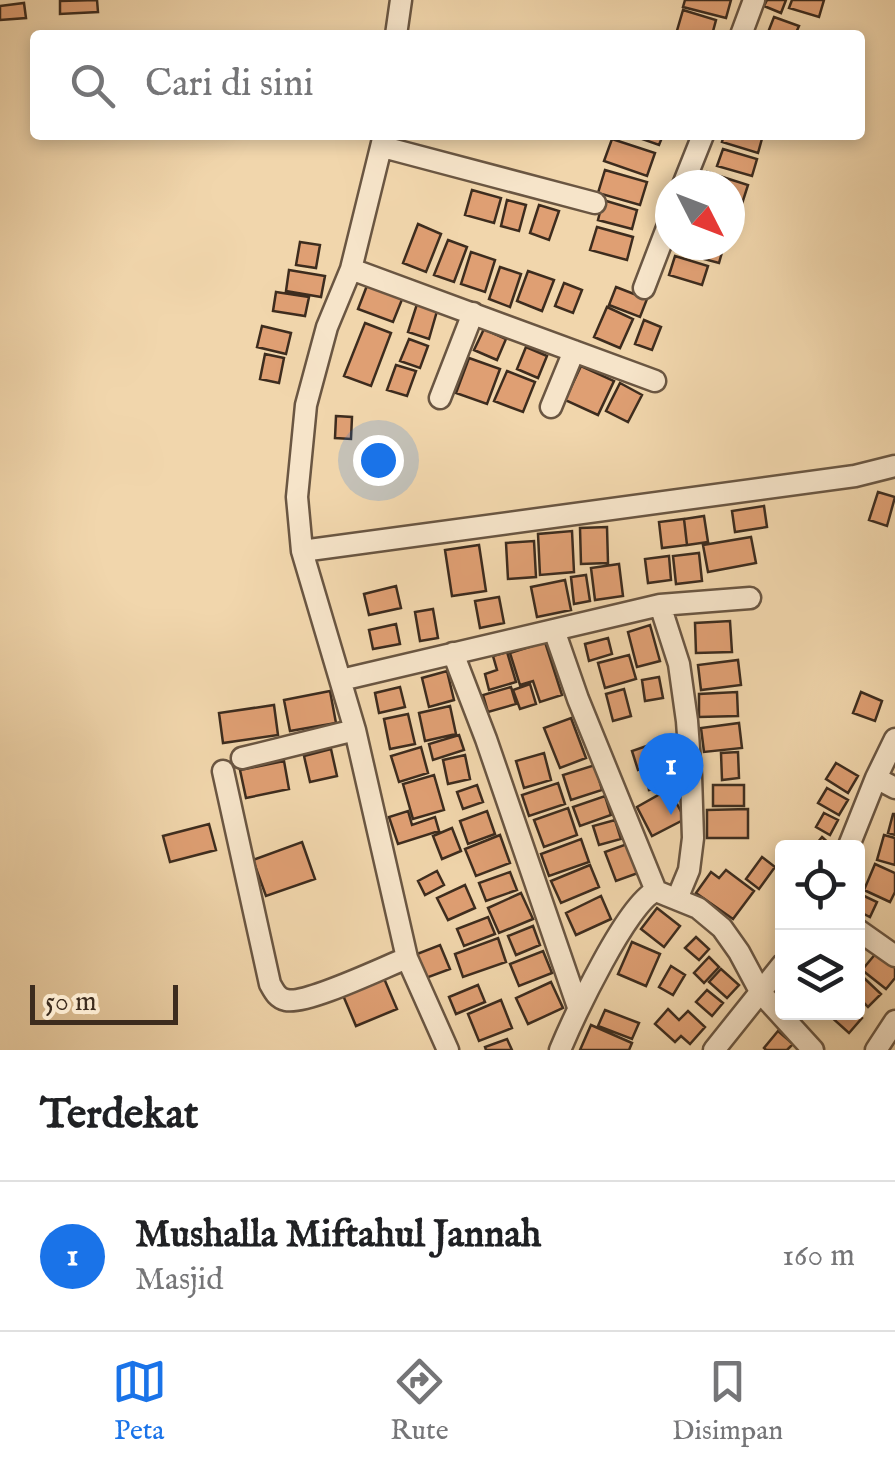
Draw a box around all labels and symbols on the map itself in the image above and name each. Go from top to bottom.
north arrow [655,170,745,260]
your location [353,435,404,486]
pin: 1 [638,732,704,815]
scale bar [30,980,178,1024]

